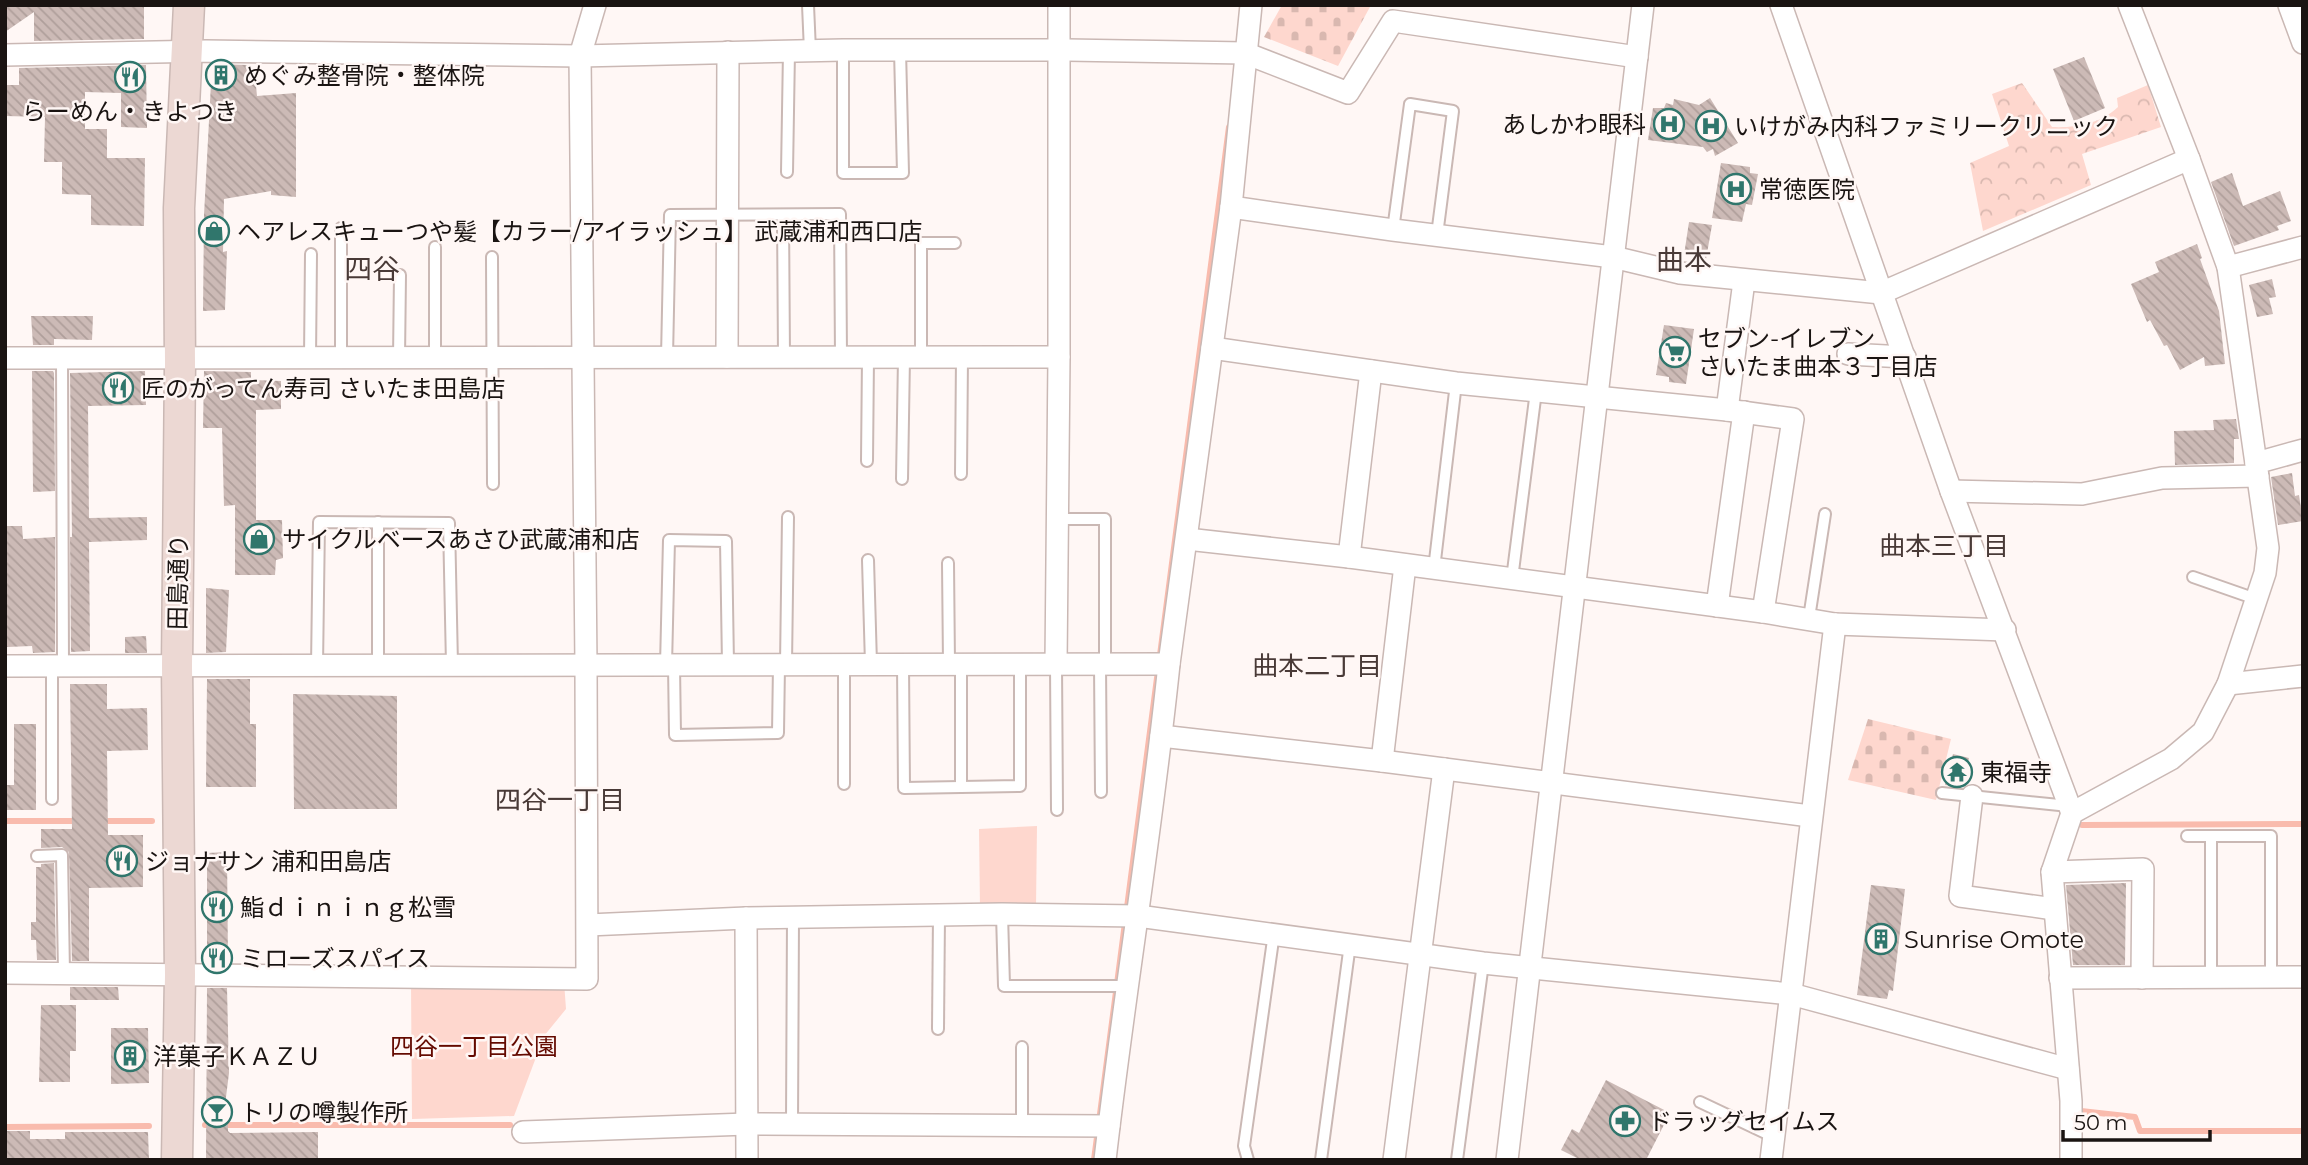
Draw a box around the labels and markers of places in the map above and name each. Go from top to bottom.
building icon: めぐみ整骨院・整体院 [204,58,238,92]
restaurant icon: らーめん・きよつき [113,60,147,94]
place label: めぐみ整骨院・整体院 [244,61,485,90]
place label: らーめん・きよつき [22,97,238,126]
hospital icon: あしかわ眼科 [1652,107,1686,141]
hospital icon: いけがみ内科ファミリークリニック [1694,109,1728,143]
place label: あしかわ眼科 [1502,110,1646,139]
place label: いけがみ内科ファミリークリニック [1734,112,2118,141]
hospital icon: 常徳医院 [1719,172,1753,206]
place label: 常徳医院 [1759,175,1855,204]
shop icon: ヘアレスキューつや髪【カラー/アイラッシュ】 武蔵浦和西口店 [197,214,231,248]
place label: ヘアレスキューつや髪【カラー/アイラッシュ】 武蔵浦和西口店 [237,217,922,246]
place label: セブン-イレブン さいたま曲本３丁目店 [1698,324,1937,381]
supermarket icon: セブン-イレブン さいたま曲本３丁目店 [1658,335,1692,369]
restaurant icon: 匠のがってん寿司 さいたま田島店 [101,371,135,405]
place label: 匠のがってん寿司 さいたま田島店 [141,374,505,403]
shop icon: サイクルベースあさひ武蔵浦和店 [242,522,276,556]
place label: サイクルベースあさひ武蔵浦和店 [282,525,640,554]
temple icon: 東福寺 [1940,755,1974,789]
place label: 東福寺 [1980,758,2052,787]
restaurant icon: ジョナサン 浦和田島店 [105,844,139,878]
place label: ジョナサン 浦和田島店 [145,847,391,876]
restaurant icon: 鮨ｄｉｎｉｎｇ松雪 [200,890,234,924]
place label: 鮨ｄｉｎｉｎｇ松雪 [240,893,456,922]
building icon: Sunrise Omote [1864,922,1898,956]
place label: Sunrise Omote [1904,925,2084,954]
restaurant icon: ミローズスパイス [200,941,234,975]
place label: ミローズスパイス [240,944,430,973]
building icon: 洋菓子ＫＡＺＵ [113,1039,147,1073]
place label: 洋菓子ＫＡＺＵ [153,1042,321,1071]
bar icon: トリの噂製作所 [200,1095,234,1129]
place label: トリの噂製作所 [240,1098,408,1127]
pharmacy icon: ドラッグセイムス [1608,1104,1642,1138]
place label: ドラッグセイムス [1648,1107,1840,1136]

